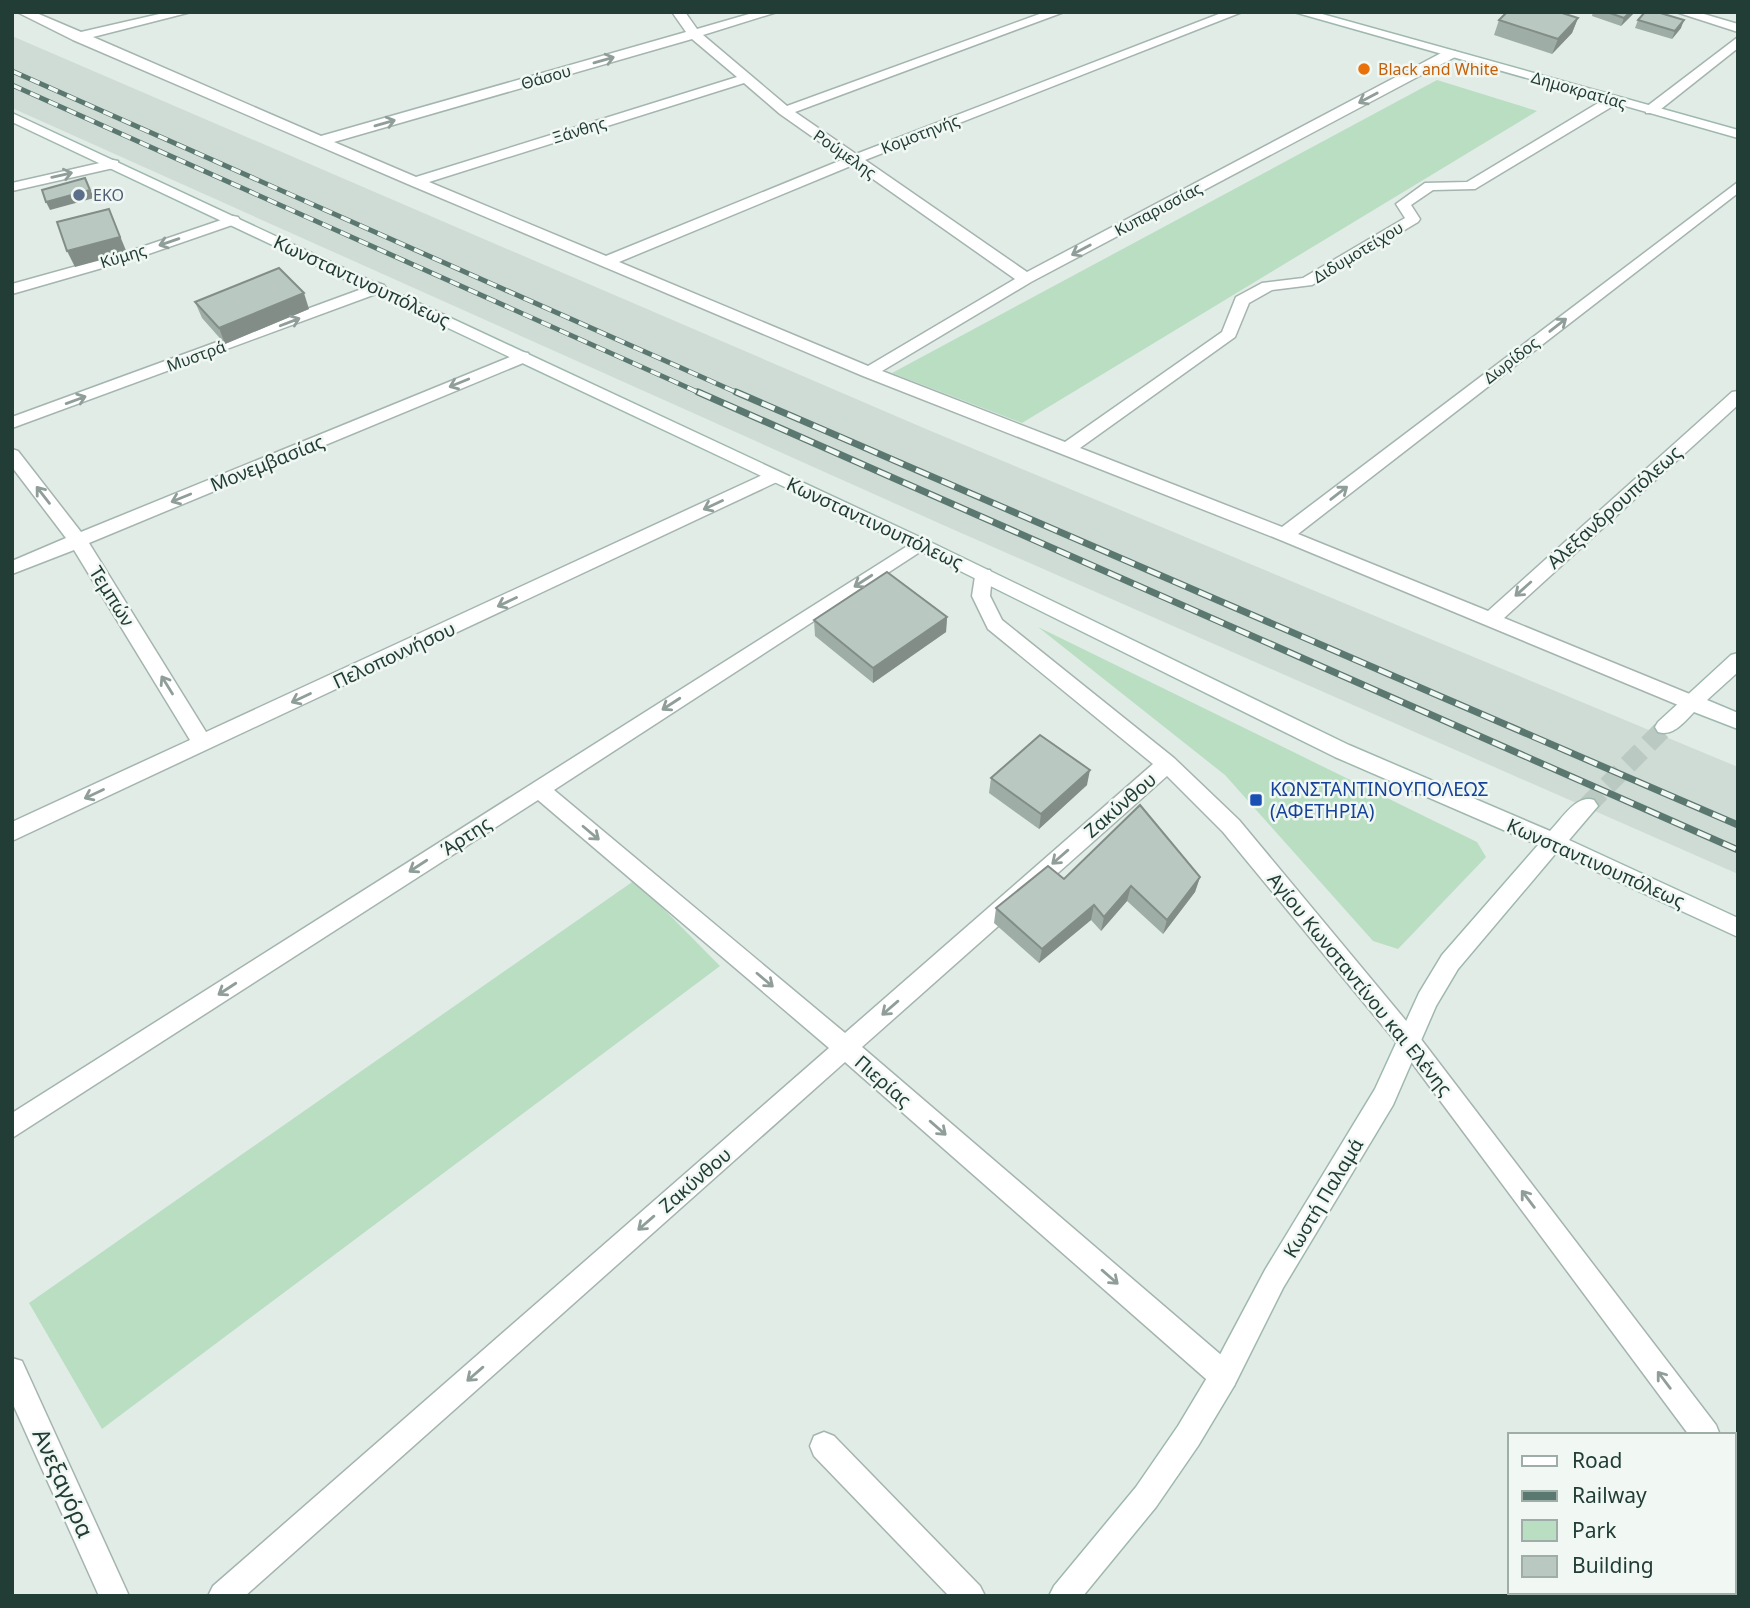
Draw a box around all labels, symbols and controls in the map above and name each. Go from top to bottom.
one-way arrow [593,53,615,66]
place label: Black and White [1378,58,1498,80]
street label: Θάσου [518,59,574,95]
marker: Black and White [1356,61,1372,77]
street label: Δημοκρατίας [1529,66,1629,114]
one-way arrow [1359,91,1379,105]
street label: Κομοτηνής [878,109,963,159]
street label: Ξάνθης [549,111,609,149]
one-way arrow [374,115,396,128]
street label: Ρούμελης [809,124,881,184]
one-way arrow [51,168,73,181]
street label: Κυπαρισσίας [1110,177,1206,241]
place label: EKO [93,184,124,206]
marker: EKO [71,187,87,203]
street label: Διδυμοτείχου [1309,216,1407,288]
street label: Κωνσταντινουπόλεως [269,229,455,333]
one-way arrow [158,237,180,249]
street label: Κύμης [97,239,149,273]
one-way arrow [1071,244,1092,257]
one-way arrow [279,314,301,327]
one-way arrow [1548,317,1566,332]
street label: Δωρίδος [1479,331,1543,389]
street label: Μυστρά [163,335,229,377]
one-way arrow [449,378,470,391]
one-way arrow [65,392,87,405]
street label: Μονεμβασίας [206,428,328,498]
street label: Αλεξανδρουπόλεως [1541,439,1687,575]
street label: Κωνσταντινουπόλεως [782,471,968,575]
one-way arrow [35,486,50,505]
one-way arrow [1329,486,1347,501]
one-way arrow [170,492,192,505]
one-way arrow [703,499,724,512]
street label: Τεμπών [83,561,141,631]
one-way arrow [853,574,873,588]
one-way arrow [1515,581,1532,598]
one-way arrow [497,596,518,609]
street label: Πελοποννήσου [328,615,460,695]
one-way arrow [159,676,173,696]
one-way arrow [291,692,312,705]
one-way arrow [662,697,682,711]
street label: Ζακύνθου [1078,766,1162,844]
place label: ΚΩΝΣΤΑΝΤΙΝΟΥΠΟΛΕΩΣ (ΑΦΕΤΗΡΙΑ) [1270,776,1488,824]
one-way arrow [84,788,105,801]
marker: ΚΩΝΣΤΑΝΤΙΝΟΥΠΟΛΕΩΣ (ΑΦΕΤΗΡΙΑ) [1248,792,1264,808]
street label: Άρτης [436,810,496,862]
street label: Κωνσταντινουπόλεως [1503,812,1689,914]
one-way arrow [582,825,600,841]
one-way arrow [1052,849,1070,865]
one-way arrow [409,859,428,874]
street label: Αγίου Κωνσταντίνου και Ελένης [1262,867,1458,1101]
one-way arrow [756,972,774,988]
one-way arrow [217,983,237,997]
one-way arrow [881,1000,899,1016]
street label: Πιερίας [849,1049,917,1113]
one-way arrow [928,1120,946,1136]
street label: Κωστή Παλαμά [1277,1133,1369,1263]
street label: Ζακύνθου [653,1141,737,1219]
one-way arrow [1520,1190,1535,1208]
one-way arrow [637,1215,655,1231]
one-way arrow [1100,1269,1118,1285]
one-way arrow [466,1366,484,1382]
one-way arrow [1657,1371,1672,1390]
street label: Ανεξαγόρα [26,1423,102,1542]
legend [1508,1433,1736,1594]
text: Road [1572,1446,1622,1474]
text: Railway [1572,1481,1647,1509]
text: Park [1572,1516,1617,1544]
text: Building [1572,1551,1654,1579]

